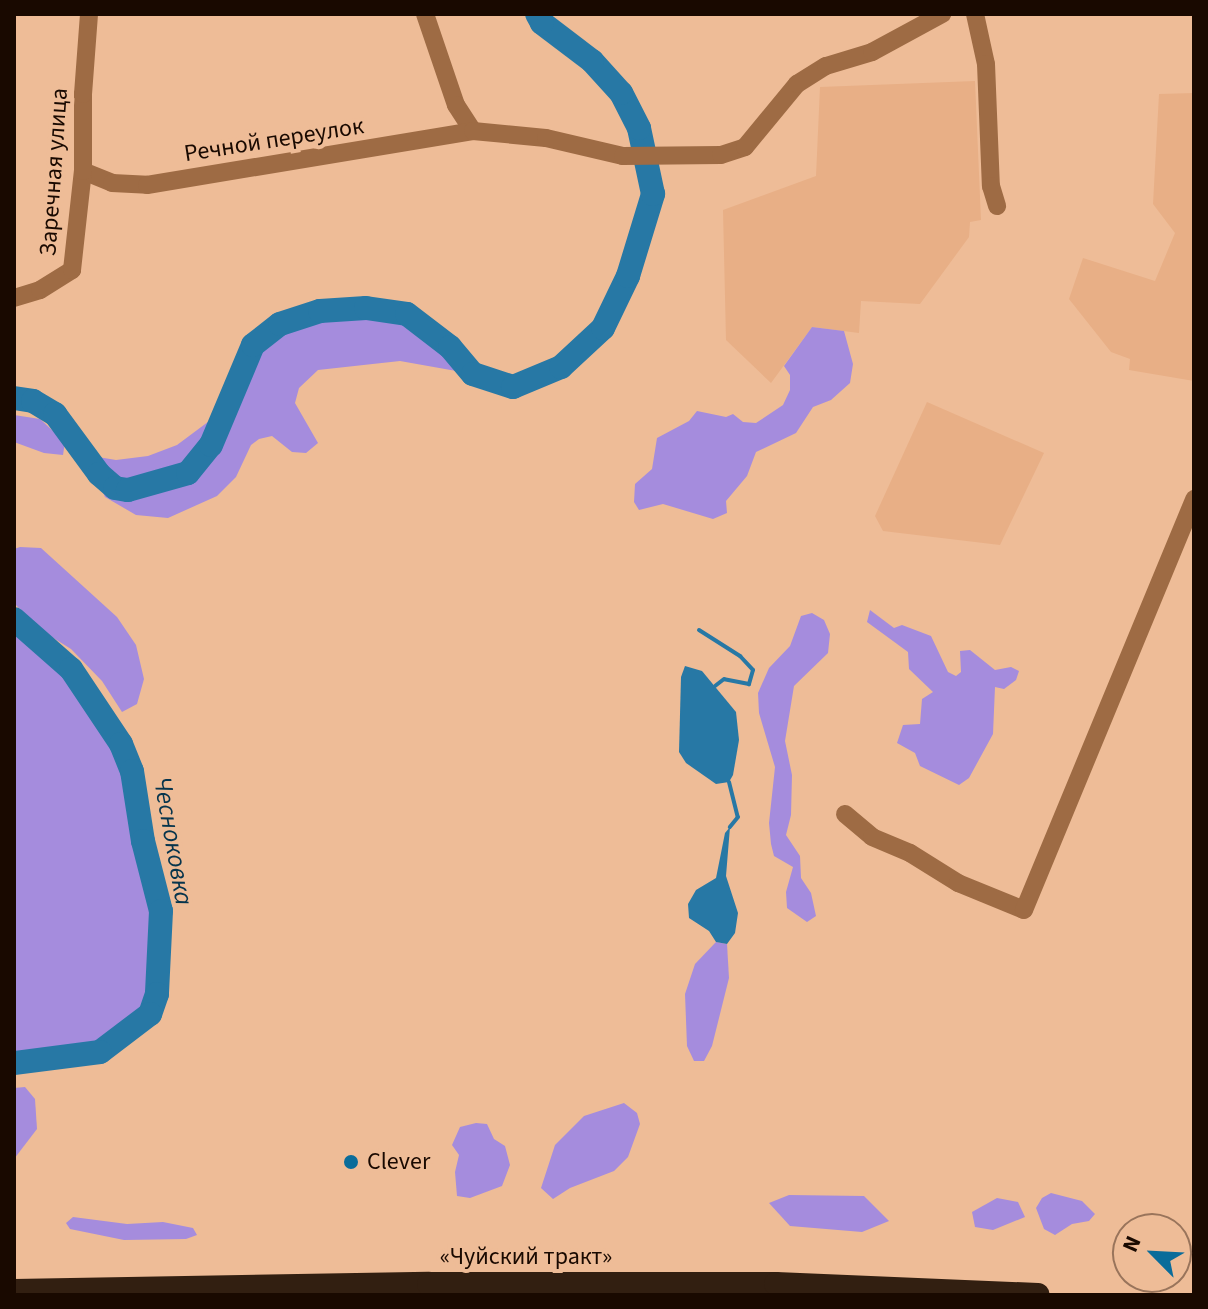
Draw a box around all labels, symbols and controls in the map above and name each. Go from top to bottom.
street label: Заречная улица [34,87,74,257]
street label: Речной переулок [182,112,366,168]
water label: Чесноковка [146,774,200,908]
place label: Clever [367,1148,430,1176]
marker: Clever [342,1153,360,1171]
north arrow [1112,1213,1192,1293]
text: N [1114,1231,1149,1257]
street label: «Чуйский тракт» [440,1243,612,1271]

